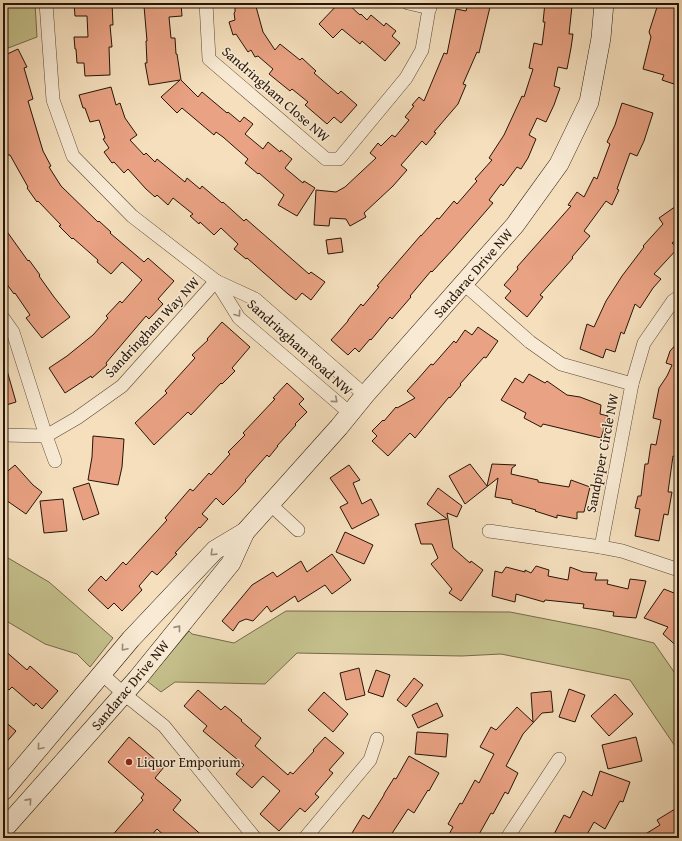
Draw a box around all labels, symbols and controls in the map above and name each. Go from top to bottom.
street label: Sandringham Close NW [218,41,334,147]
street label: Sandarac Drive NW [429,224,518,322]
street label: Sandringham Way NW [100,272,204,382]
street label: Sandringham Road NW [243,294,357,400]
one-way arrow [233,310,240,317]
street label: Sandpiper Circle NW [581,392,623,514]
one-way arrow [330,395,337,402]
one-way arrow [210,548,218,556]
one-way arrow [173,626,180,633]
street label: Sandarac Drive NW [86,635,174,735]
one-way arrow [122,643,129,651]
one-way arrow [37,742,44,750]
place label: Liquor Emporium [137,752,241,772]
marker: Liquor Emporium [124,757,134,767]
one-way arrow [24,798,32,806]

